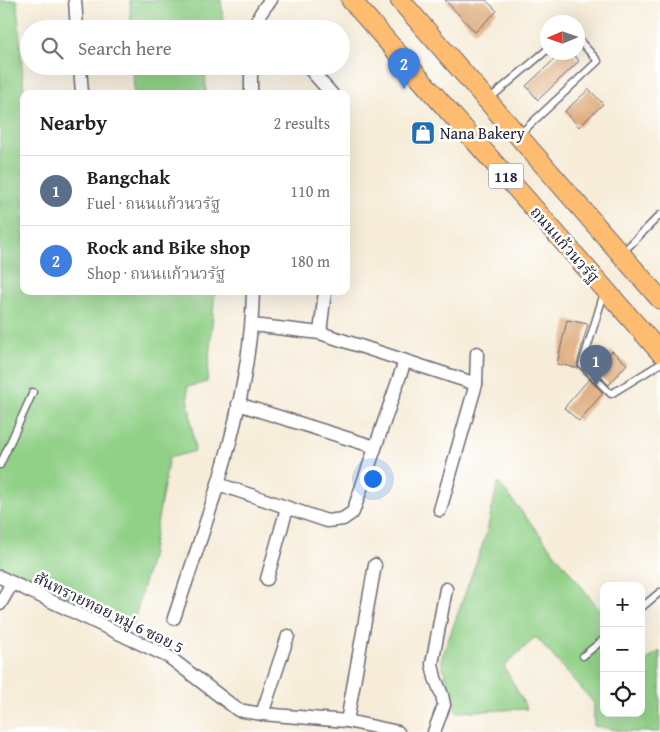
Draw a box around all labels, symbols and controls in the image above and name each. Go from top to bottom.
north arrow [540,15,585,60]
search box [20,20,350,75]
icon: search [38,34,66,62]
text: Search here [78,34,172,62]
pin: 2 [388,48,420,89]
text: Nearby [40,107,107,138]
text: 2 results [273,111,330,135]
shop icon: Nana Bakery [410,120,436,146]
place label: Nana Bakery [440,121,525,145]
text: Bangchak [87,163,170,191]
road number: 118 [488,164,524,188]
text: 1 [52,179,60,203]
text: 110 m [290,179,330,203]
text: Fuel · ถนนแก้วนวรัฐ [87,191,220,215]
street label: ถนนแก้วนวรัฐ [525,200,605,288]
text: Rock and Bike shop [87,233,250,261]
text: 2 [52,249,60,273]
text: 180 m [290,249,330,273]
text: Shop · ถนนแก้วนวรัฐ [87,261,225,285]
pin: 1 [580,345,612,386]
your location [360,466,386,492]
street label: สันทรายทอย หมู่ 6 ซอย 5 [30,565,188,659]
map controls [600,582,645,717]
button: + [600,582,645,627]
button: − [600,627,645,672]
button: locate [600,672,645,717]

